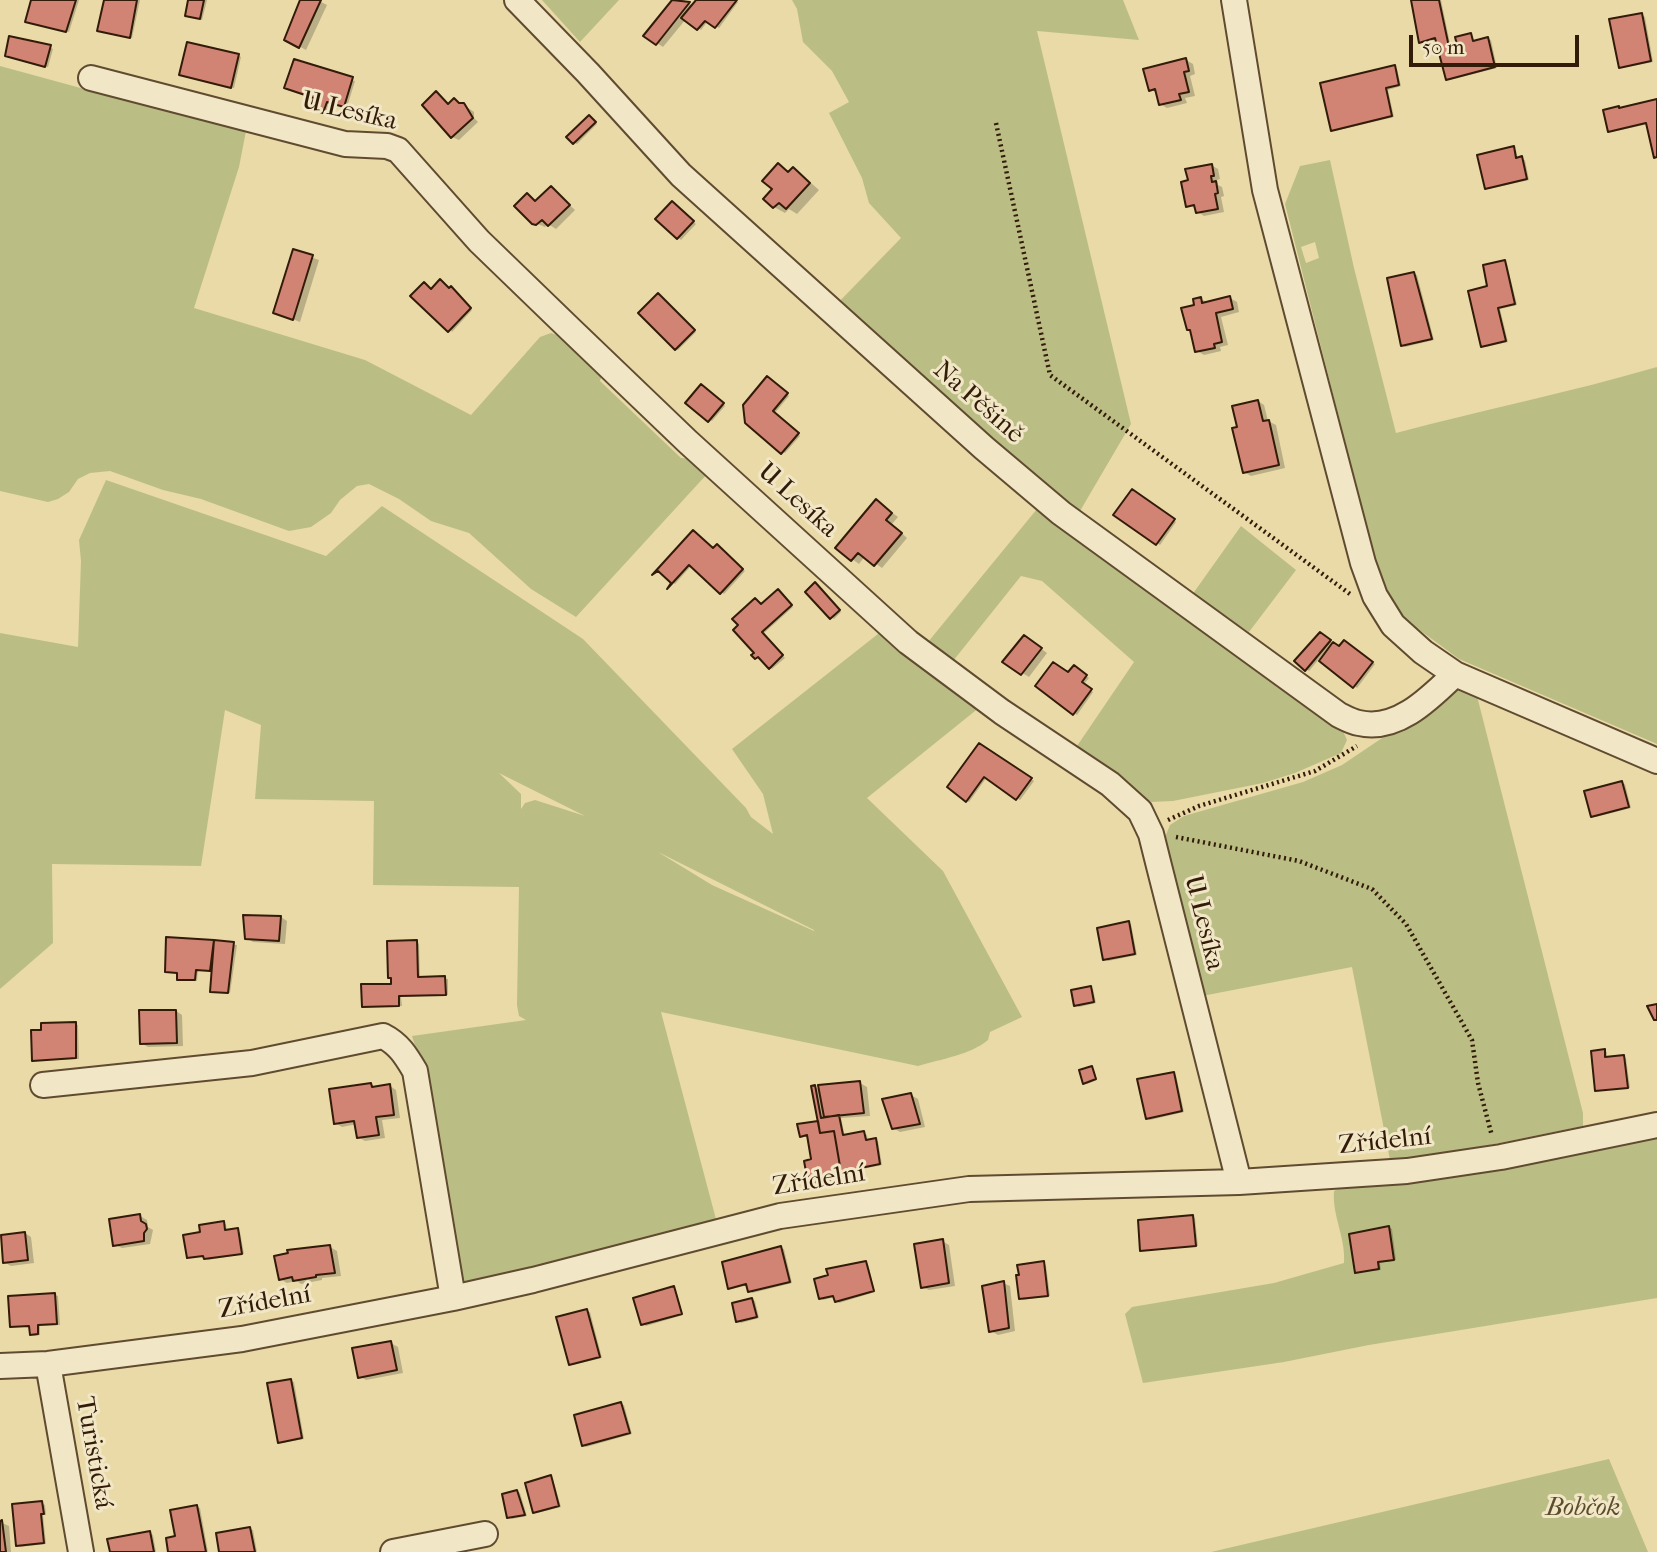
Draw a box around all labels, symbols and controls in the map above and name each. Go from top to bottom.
scale bar [1412,21,1582,65]
text: 50 m [1422,35,1465,59]
street label: U Lesíka [298,86,400,138]
street label: Na Pěšině [926,355,1030,451]
street label: U Lesíka [750,457,844,545]
street label: U Lesíka [1176,872,1230,974]
street label: Zřídelní [1337,1122,1433,1162]
street label: Zřídelní [771,1158,867,1204]
street label: Zřídelní [216,1280,314,1326]
street label: Turistická [68,1394,118,1512]
park label: Bobčok [1546,1493,1620,1525]

